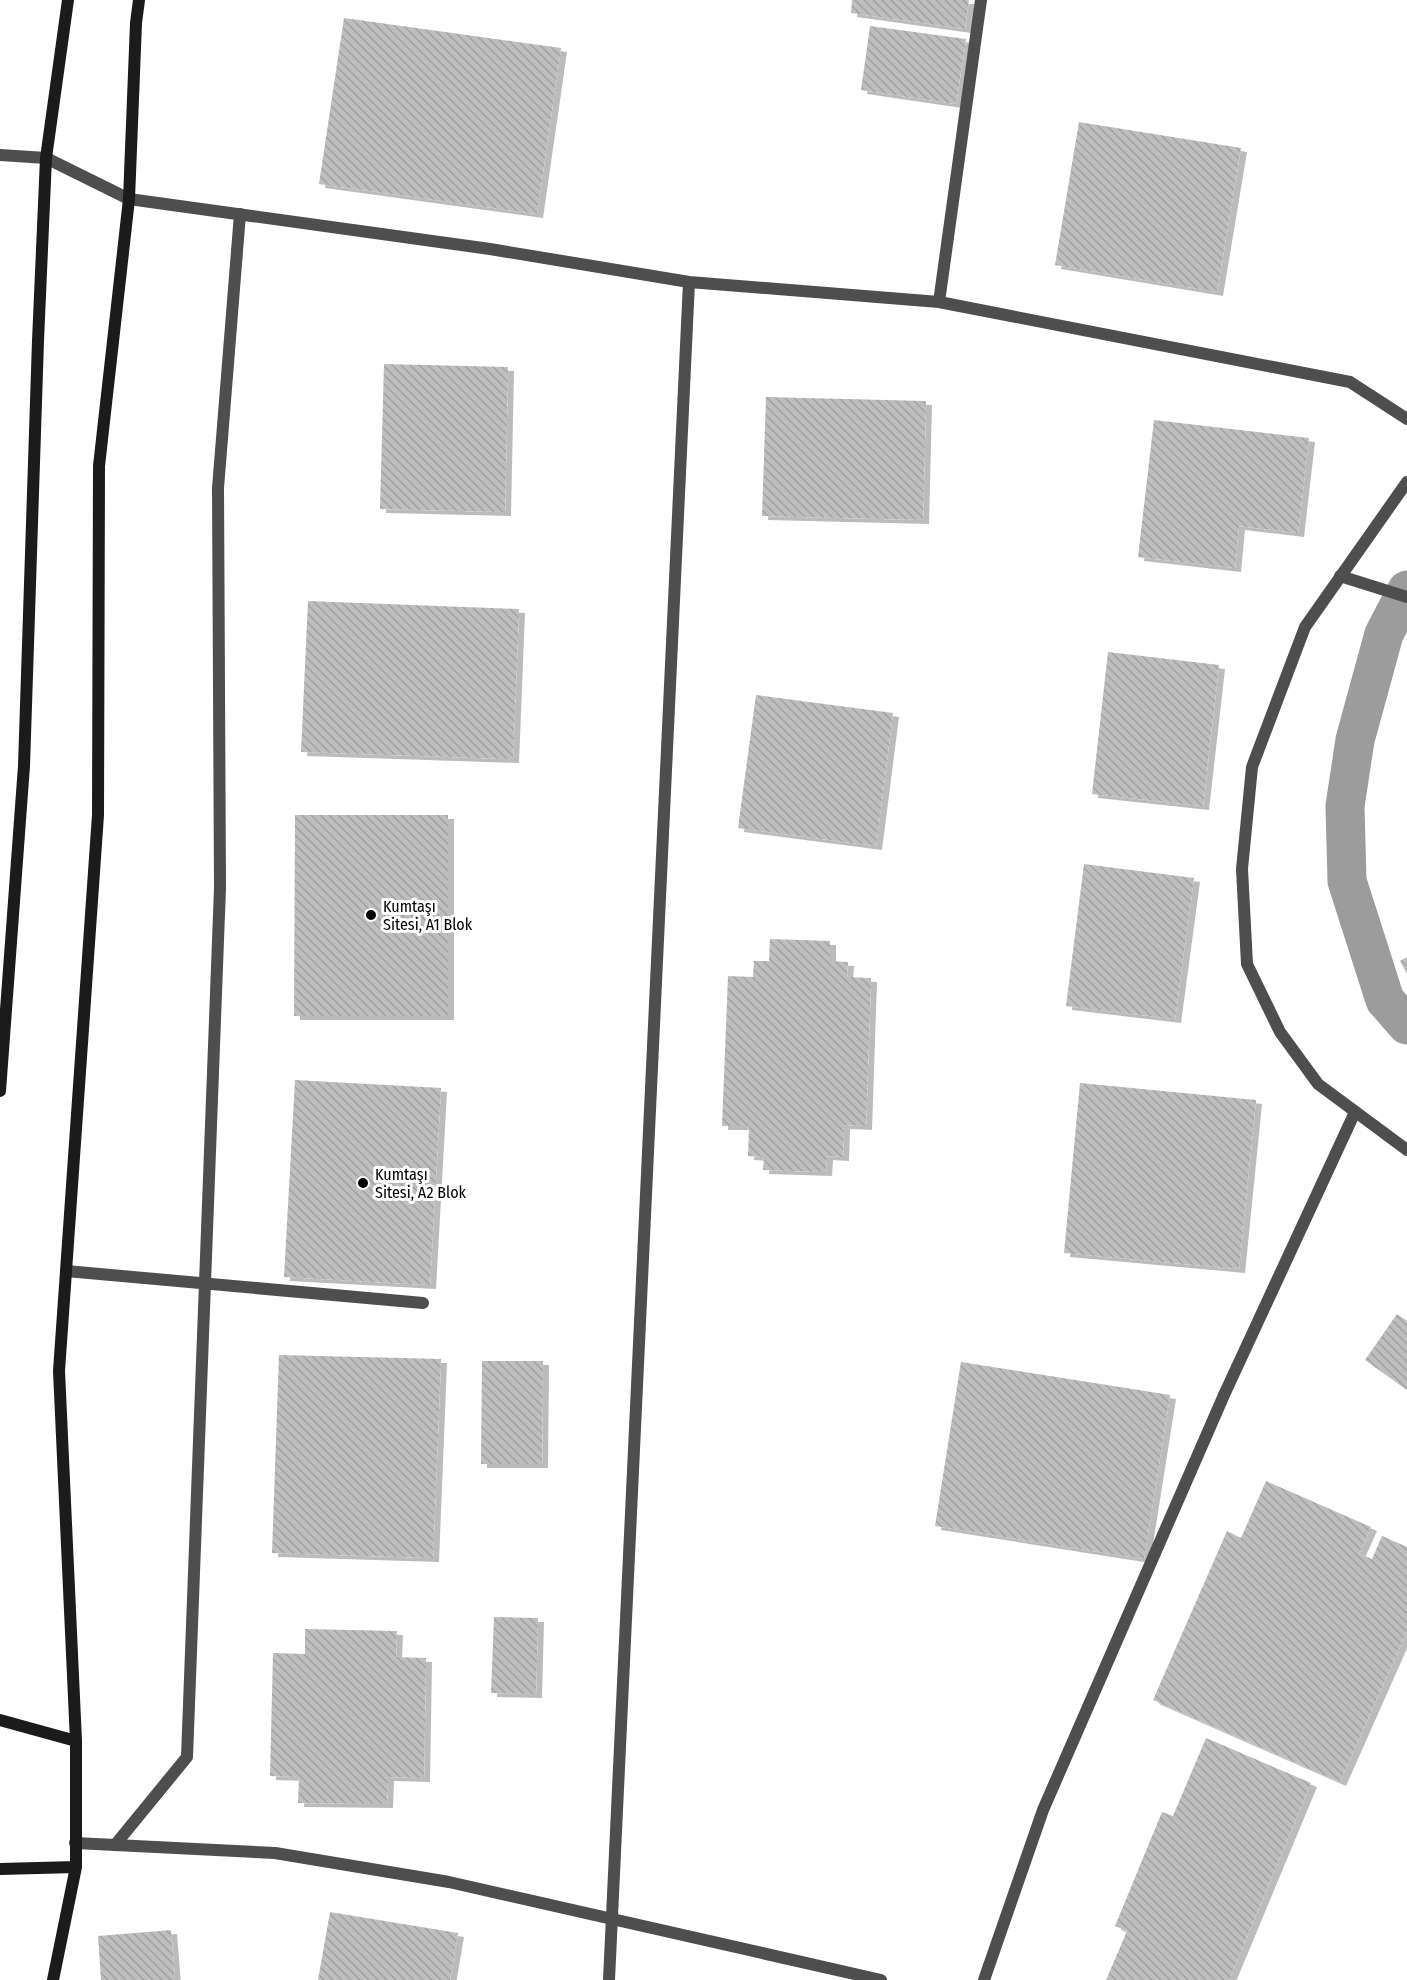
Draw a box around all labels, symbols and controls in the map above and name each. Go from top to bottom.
place label: Kumtaşı Sitesi, A1 Blok [383,897,473,934]
marker: Kumtaşı Sitesi, A1 Blok [364,908,378,922]
place label: Kumtaşı Sitesi, A2 Blok [375,1165,467,1202]
marker: Kumtaşı Sitesi, A2 Blok [356,1176,370,1190]

